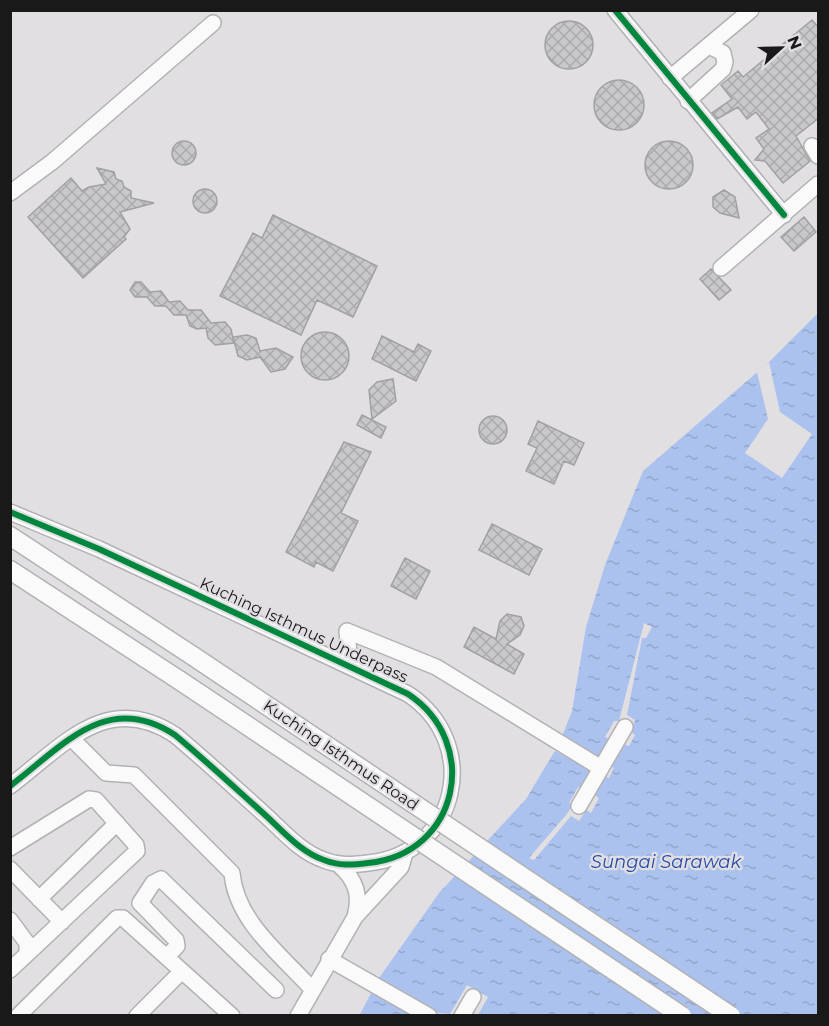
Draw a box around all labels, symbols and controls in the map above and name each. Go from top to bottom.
north arrow [751,18,811,78]
text: N [783,33,806,52]
street label: Kuching Isthmus Underpass [197,573,411,687]
street label: Kuching Isthmus Road [260,696,422,814]
water label: Sungai Sarawak [591,851,742,873]

